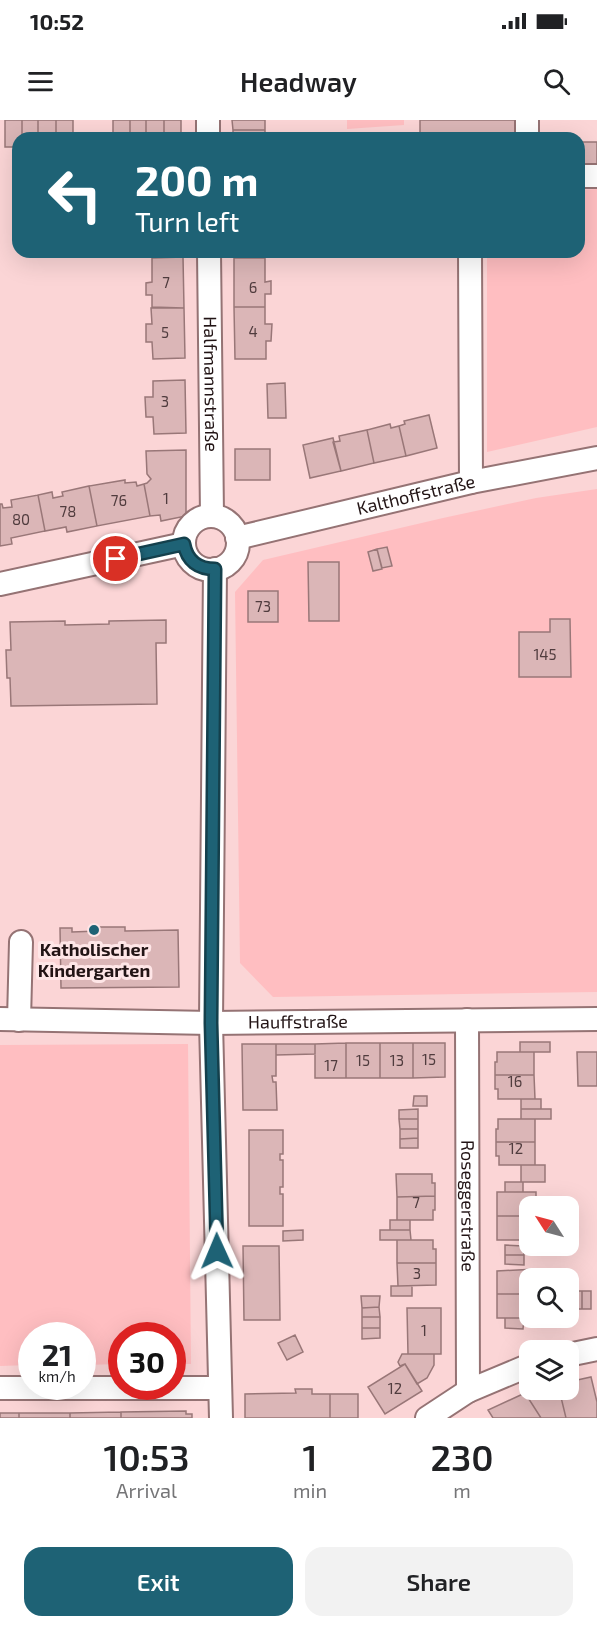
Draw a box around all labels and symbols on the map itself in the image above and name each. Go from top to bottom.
house number: 7 [162,273,170,291]
house number: 6 [249,278,257,296]
street label: Halfmannstraße [200,316,223,452]
house number: 4 [248,322,258,340]
house number: 5 [161,323,169,341]
house number: 3 [161,392,169,410]
street label: Kalthoffstraße [354,469,477,519]
house number: 1 [163,489,169,507]
house number: 76 [111,491,127,509]
house number: 78 [60,502,76,520]
house number: 80 [12,510,30,528]
pin [90,533,141,584]
house number: 73 [255,597,271,615]
house number: 145 [533,645,557,663]
marker: Katholischer Kindergarten [87,923,101,937]
place label: Katholischer Kindergarten [38,938,150,981]
street label: Hauffstraße [248,1010,348,1033]
house number: 15 [422,1050,436,1068]
house number: 15 [356,1051,370,1069]
house number: 13 [390,1051,404,1069]
house number: 17 [324,1056,338,1074]
house number: 16 [508,1072,522,1090]
house number: 12 [509,1139,523,1157]
street label: Roseggerstraße [457,1140,480,1272]
house number: 7 [412,1193,420,1211]
north arrow [519,1196,579,1256]
position arrow [185,1219,249,1283]
house number: 3 [413,1264,421,1282]
house number: 1 [421,1321,427,1339]
speed limit sign: 30 [108,1322,186,1400]
house number: 12 [388,1379,402,1397]

